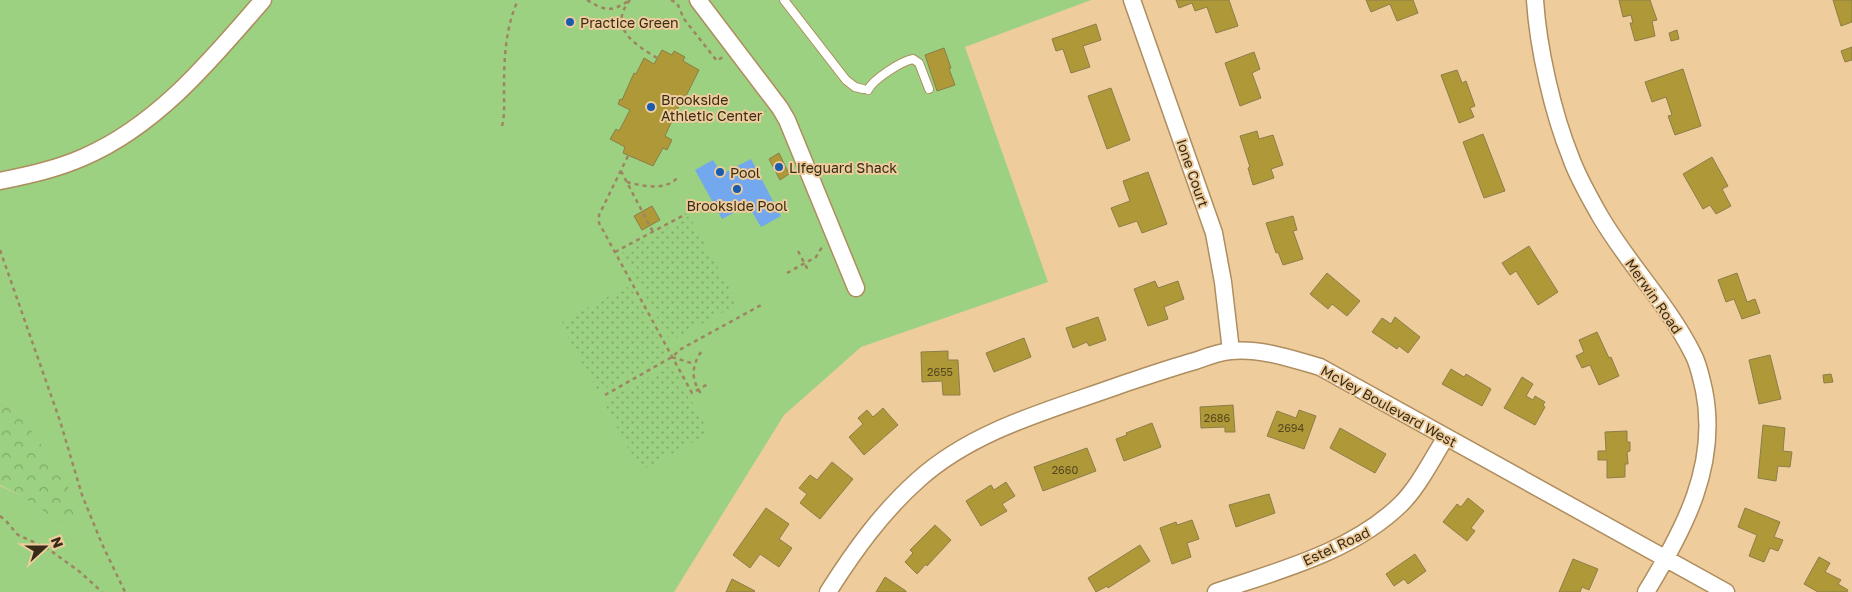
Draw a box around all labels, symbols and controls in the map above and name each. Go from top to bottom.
place label: Practice Green [580,14,679,31]
marker: Practice Green [564,16,576,28]
place label: Brookside Athletic Center [661,91,763,124]
marker: Brookside Athletic Center [645,101,657,113]
street label: Ione Court [1173,137,1213,209]
place label: Lifeguard Shack [789,159,897,176]
marker: Lifeguard Shack [773,161,785,173]
place label: Pool [730,164,760,181]
marker: Pool [714,166,726,178]
marker: Brookside Pool [731,183,743,195]
place label: Brookside Pool [686,197,788,214]
street label: Merwin Road [1622,255,1686,337]
street label: McVey Boulevard West [1318,362,1460,450]
house number: 2655 [927,365,953,378]
house number: 2686 [1204,411,1231,424]
house number: 2694 [1278,421,1304,434]
house number: 2660 [1052,463,1078,476]
north arrow [20,522,70,572]
street label: Estel Road [1300,523,1372,569]
text: N [48,534,67,550]

